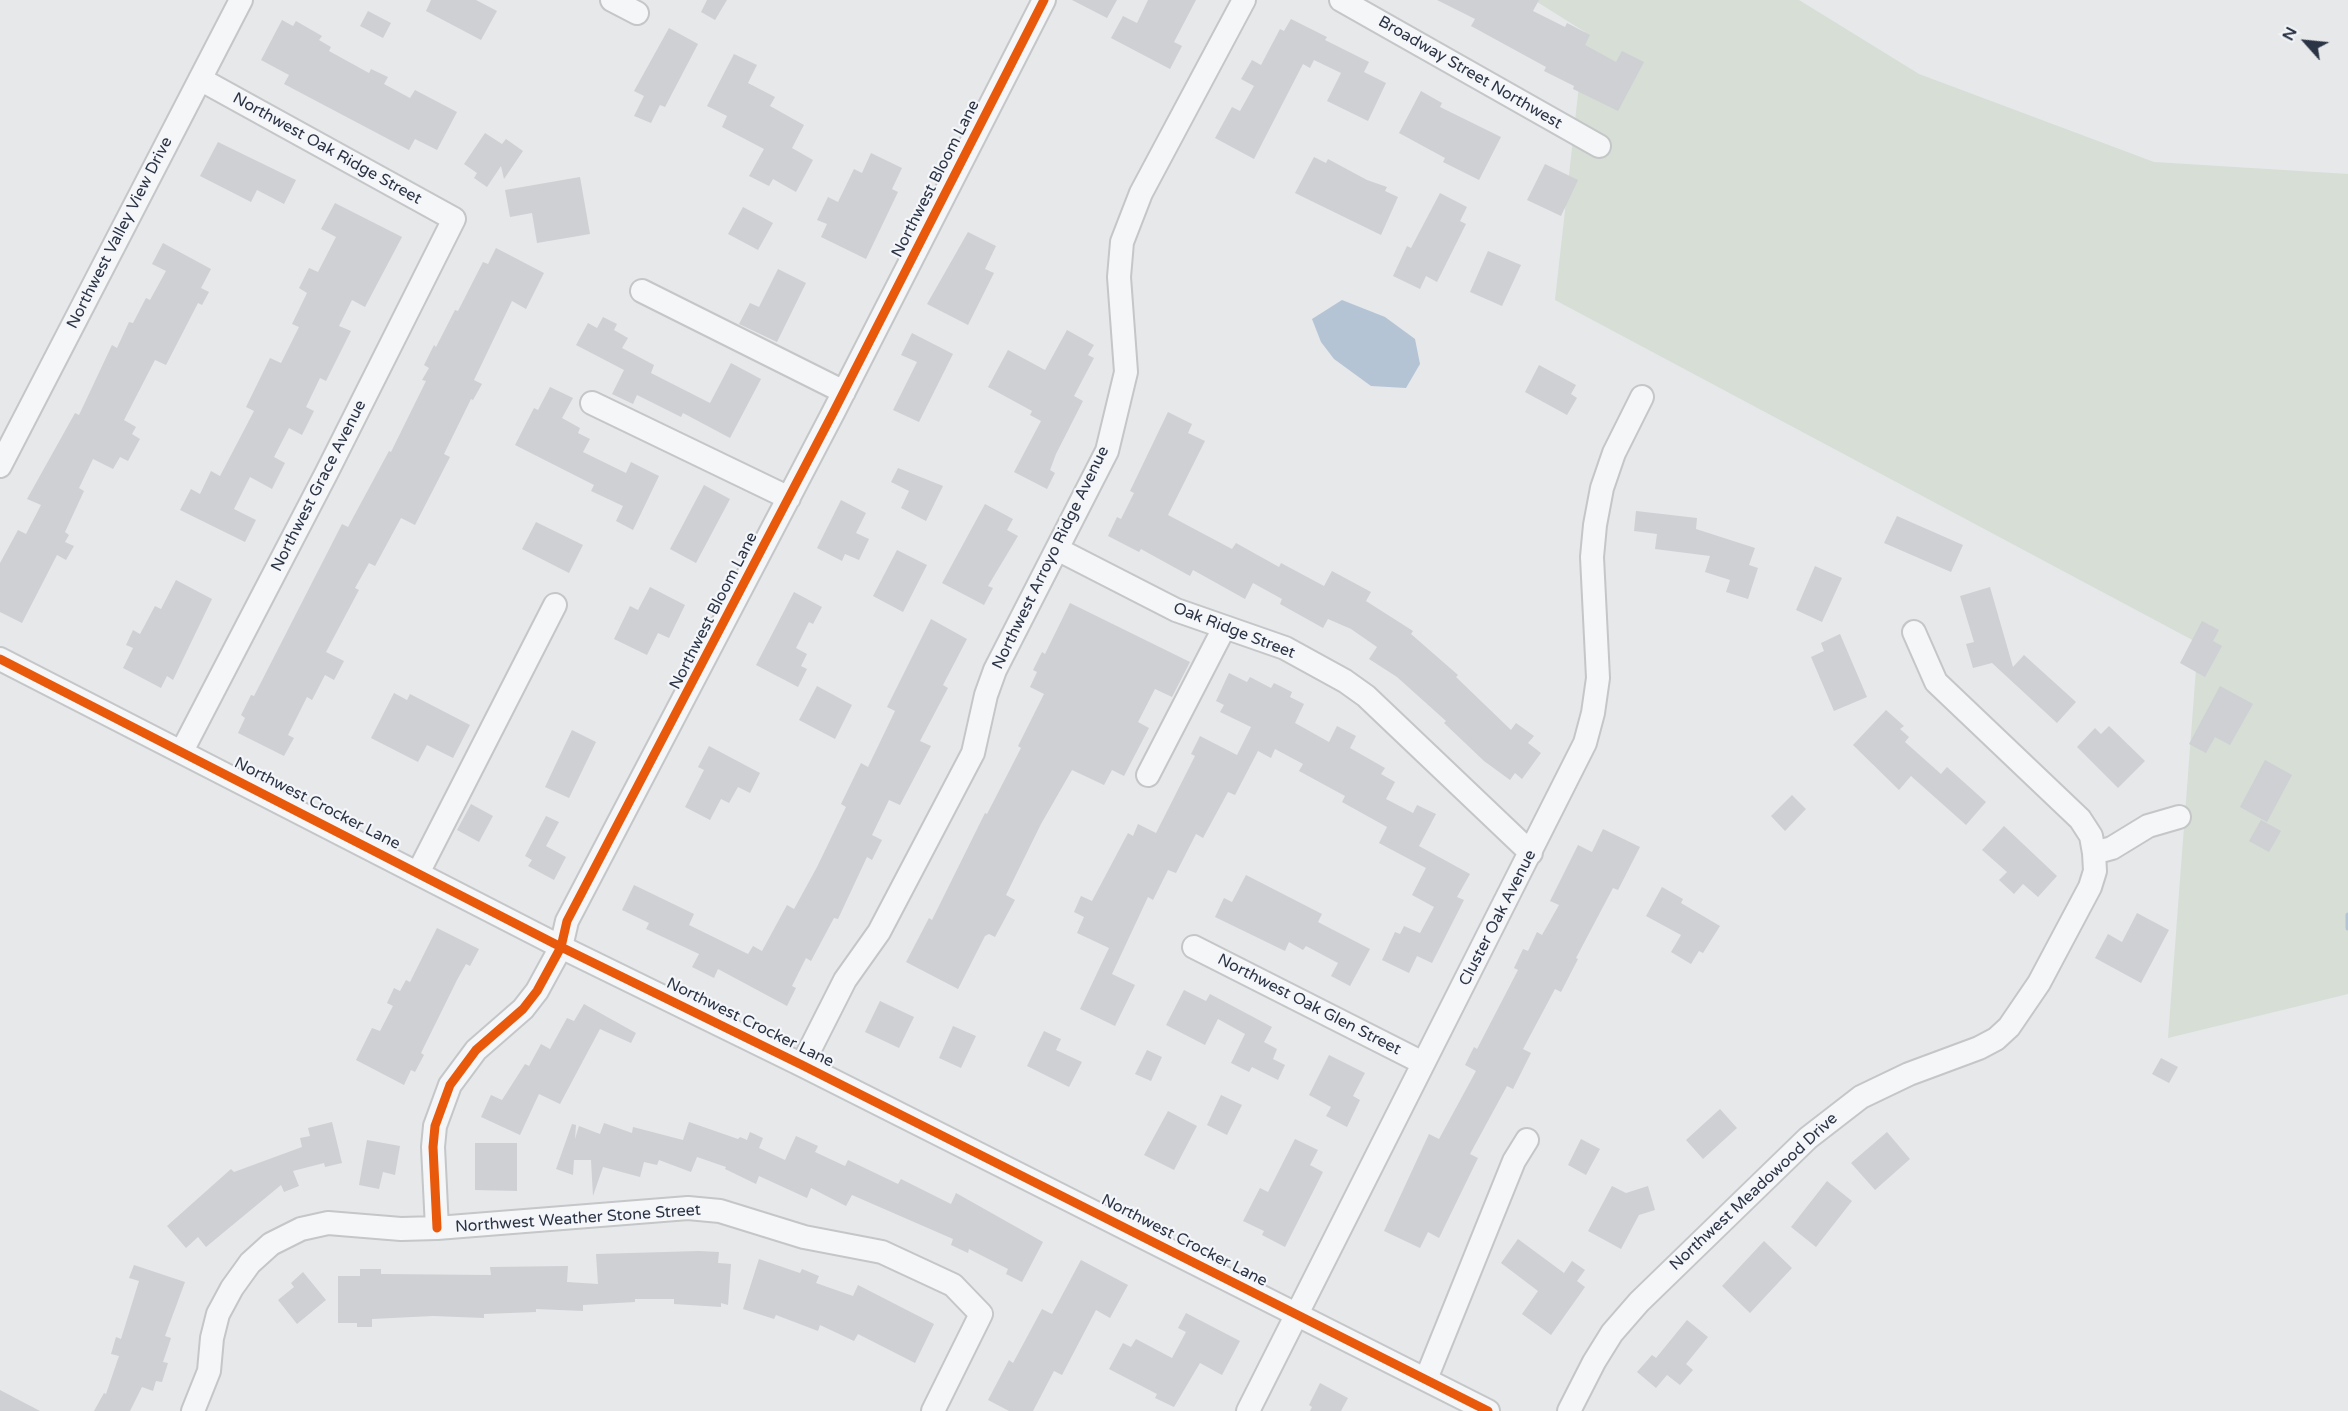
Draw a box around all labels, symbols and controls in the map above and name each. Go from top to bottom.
street label: Broadway Street Northwest [1375,12,1565,134]
north arrow [2276,12,2336,72]
text: N [2278,24,2302,44]
street label: Northwest Oak Ridge Street [229,89,425,209]
street label: Northwest Bloom Lane [888,97,984,261]
street label: Northwest Valley View Drive [63,134,177,332]
street label: Northwest Grace Avenue [267,397,371,575]
street label: Northwest Arroyo Ridge Avenue [989,443,1113,673]
street label: Northwest Bloom Lane [666,529,762,693]
street label: Oak Ridge Street [1170,599,1298,663]
street label: Northwest Crocker Lane [231,754,403,854]
street label: Cluster Oak Avenue [1455,847,1541,989]
street label: Northwest Oak Glen Street [1214,950,1404,1060]
street label: Northwest Crocker Lane [663,974,837,1072]
street label: Northwest Meadowood Drive [1666,1109,1842,1275]
street label: Northwest Crocker Lane [1098,1191,1270,1291]
street label: Northwest Weather Stone Street [455,1201,701,1237]

